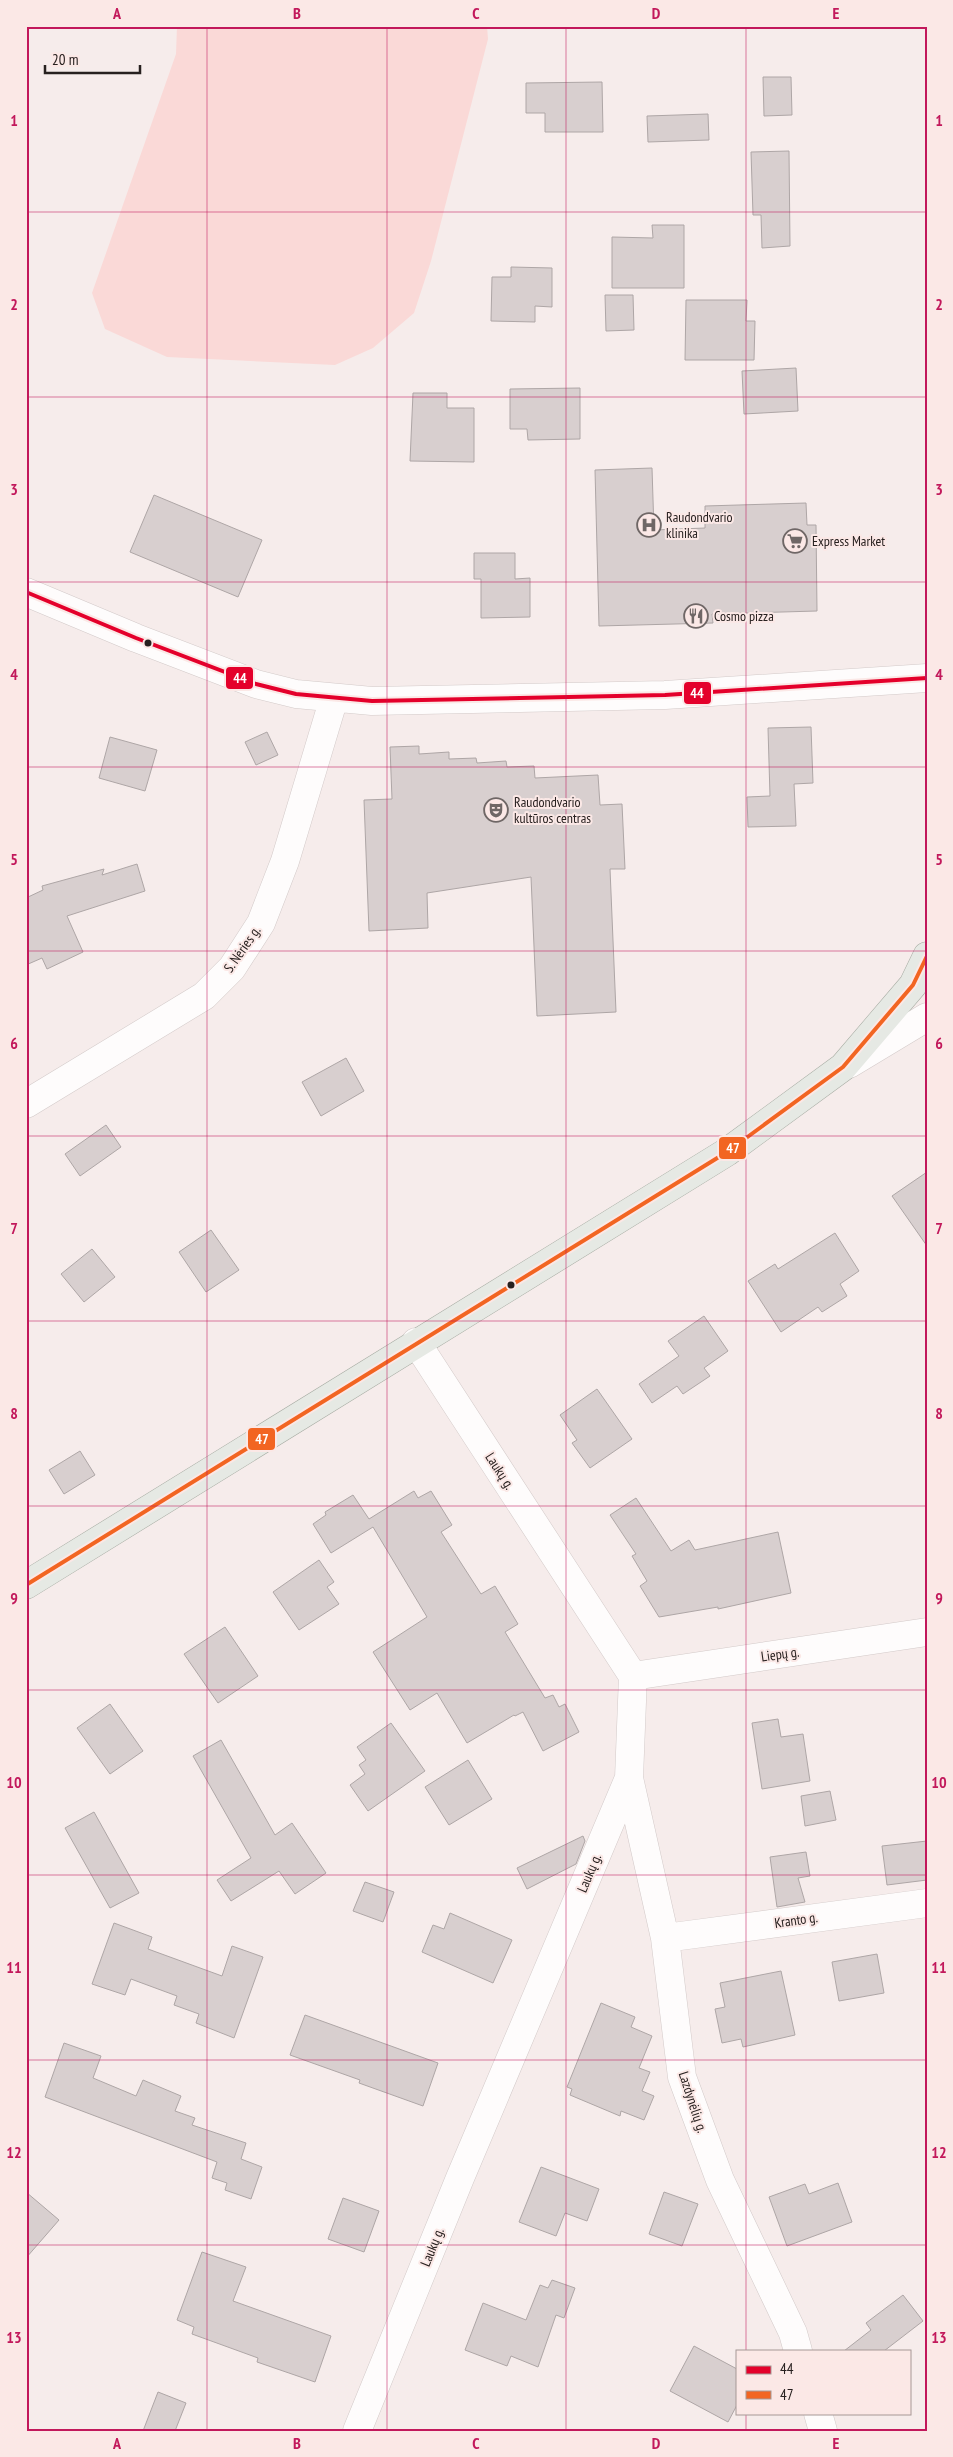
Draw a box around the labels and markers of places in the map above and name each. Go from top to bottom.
place label: Raudondvario klinika [666,508,733,542]
hospital icon: Raudondvario klinika [636,512,662,538]
supermarket icon: Express Market [782,528,808,554]
place label: Express Market [812,532,885,550]
restaurant icon: Cosmo pizza [683,603,709,629]
place label: Cosmo pizza [714,607,774,625]
unlabelled marker [143,638,153,648]
place label: Raudondvario kultūros centras [514,793,591,827]
theatre icon: Raudondvario kultūros centras [483,797,509,823]
unlabelled marker [506,1280,516,1290]

